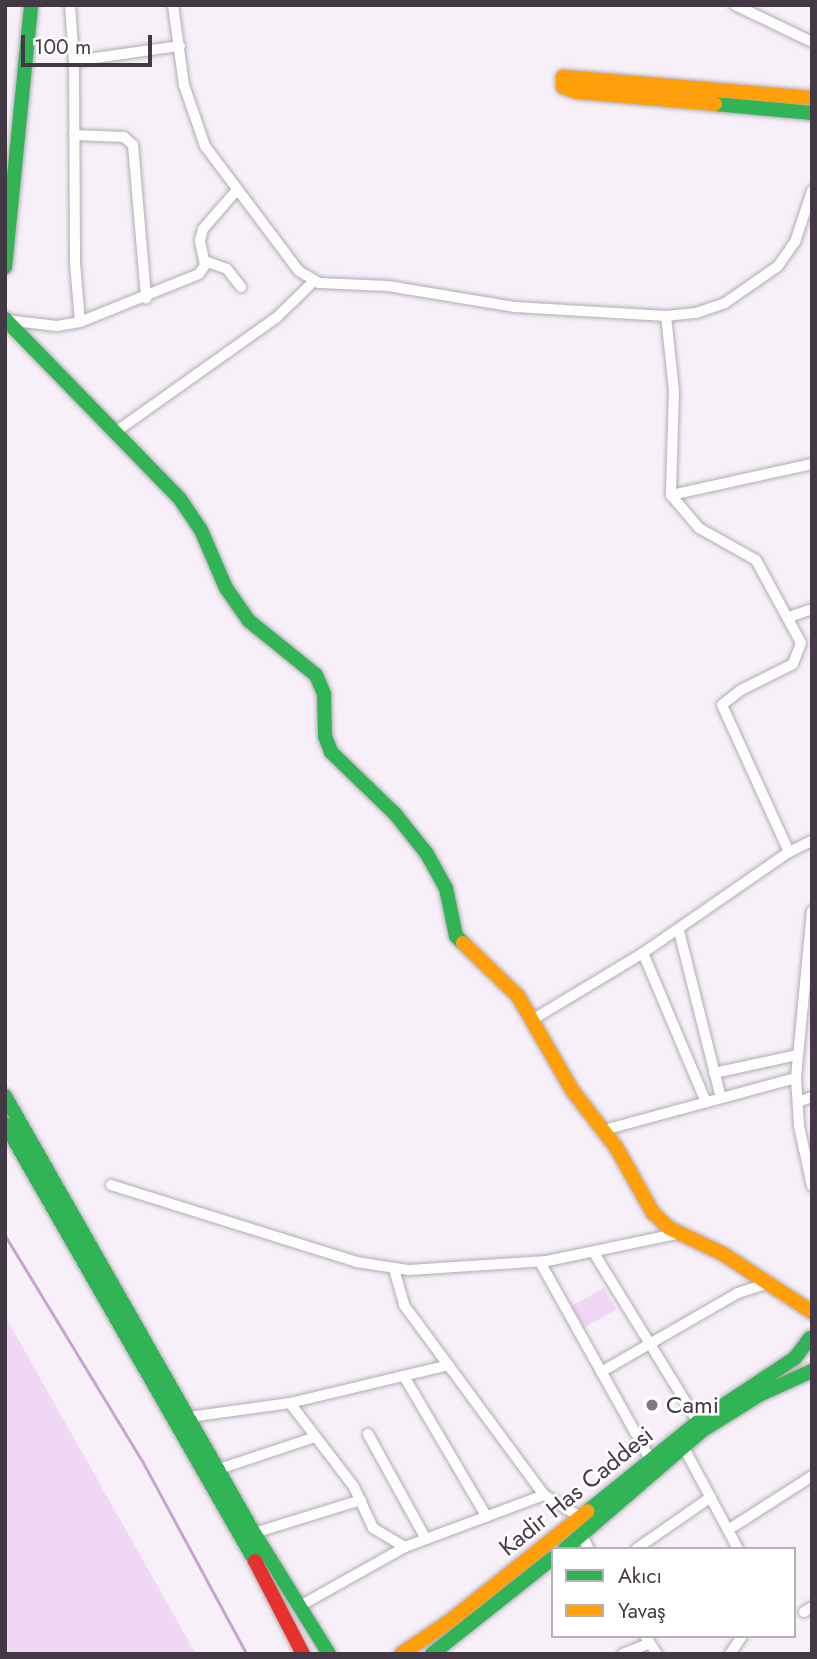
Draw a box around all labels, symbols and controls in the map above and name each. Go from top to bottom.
scale bar [24,21,156,65]
text: 100 m [34,32,91,62]
place label: Cami [666,1391,719,1419]
marker: Cami [644,1397,660,1413]
street label: Kadir Has Caddesi [493,1420,659,1562]
legend [551,1547,796,1638]
text: Akıcı [618,1561,662,1591]
text: Yavaş [618,1596,665,1626]

